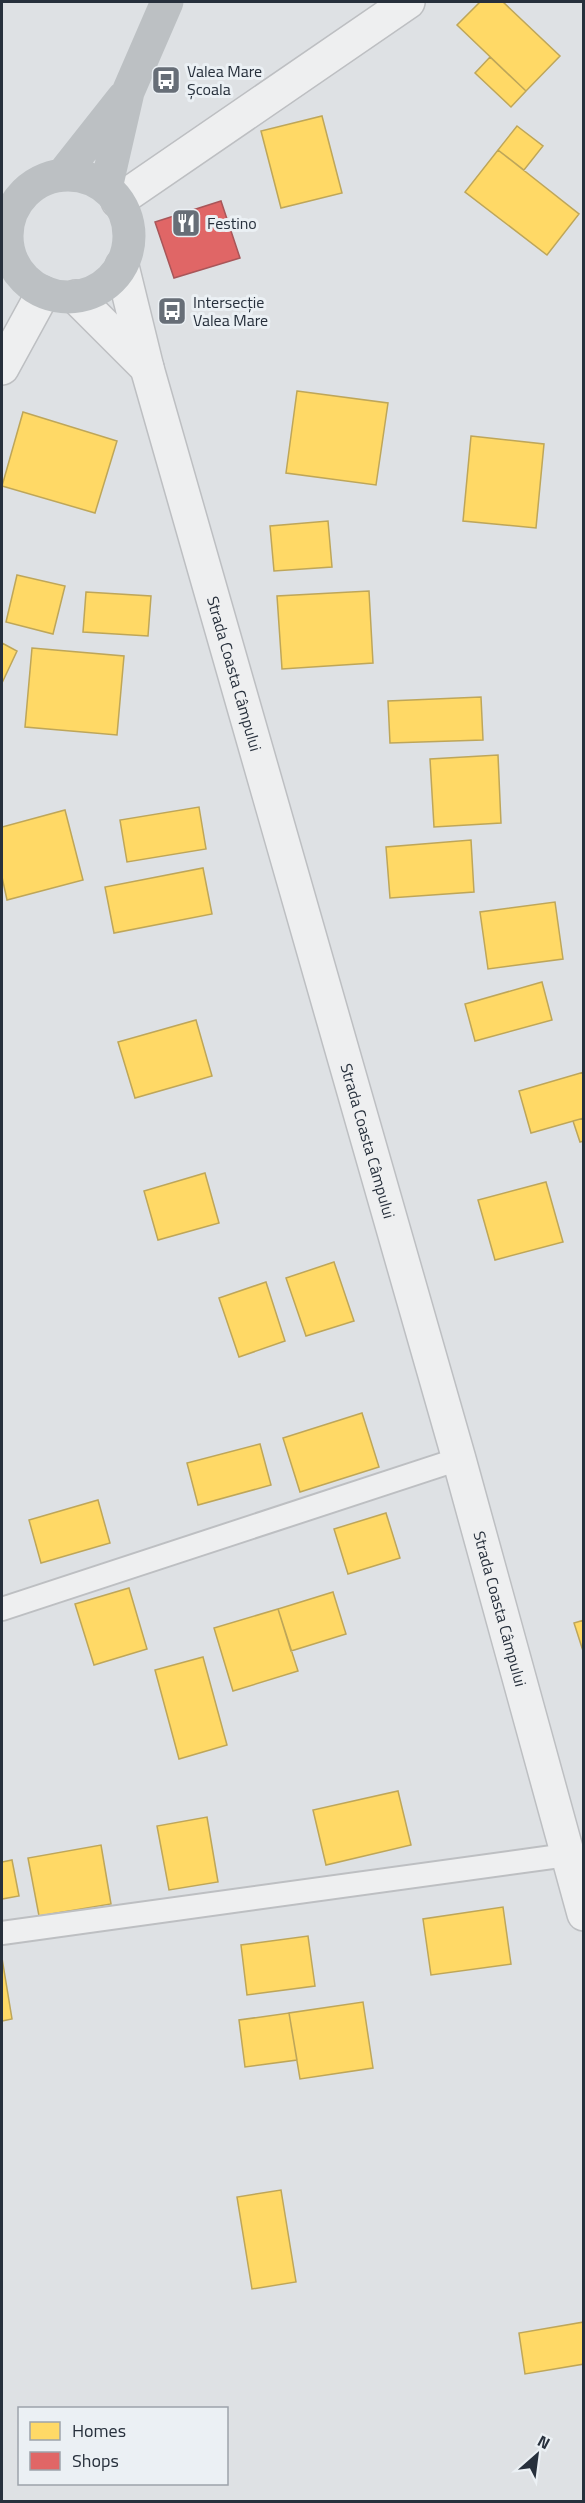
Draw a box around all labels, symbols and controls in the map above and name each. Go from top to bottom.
place label: Valea Mare Școala [187,59,262,101]
bus stop icon: Valea Mare Școala [150,64,182,96]
restaurant icon: Festino [170,207,202,239]
place label: Festino [207,211,257,235]
place label: Intersecție Valea Mare [193,290,268,332]
bus stop icon: Intersecție Valea Mare [156,295,188,327]
street label: Strada Coasta Câmpului [201,593,268,754]
street label: Strada Coasta Câmpului [334,1061,402,1221]
street label: Strada Coasta Câmpului [467,1528,533,1689]
legend [18,2407,228,2485]
text: Homes [72,2417,126,2444]
north arrow [507,2425,567,2485]
text: N [534,2429,555,2455]
text: Shops [72,2447,119,2474]

